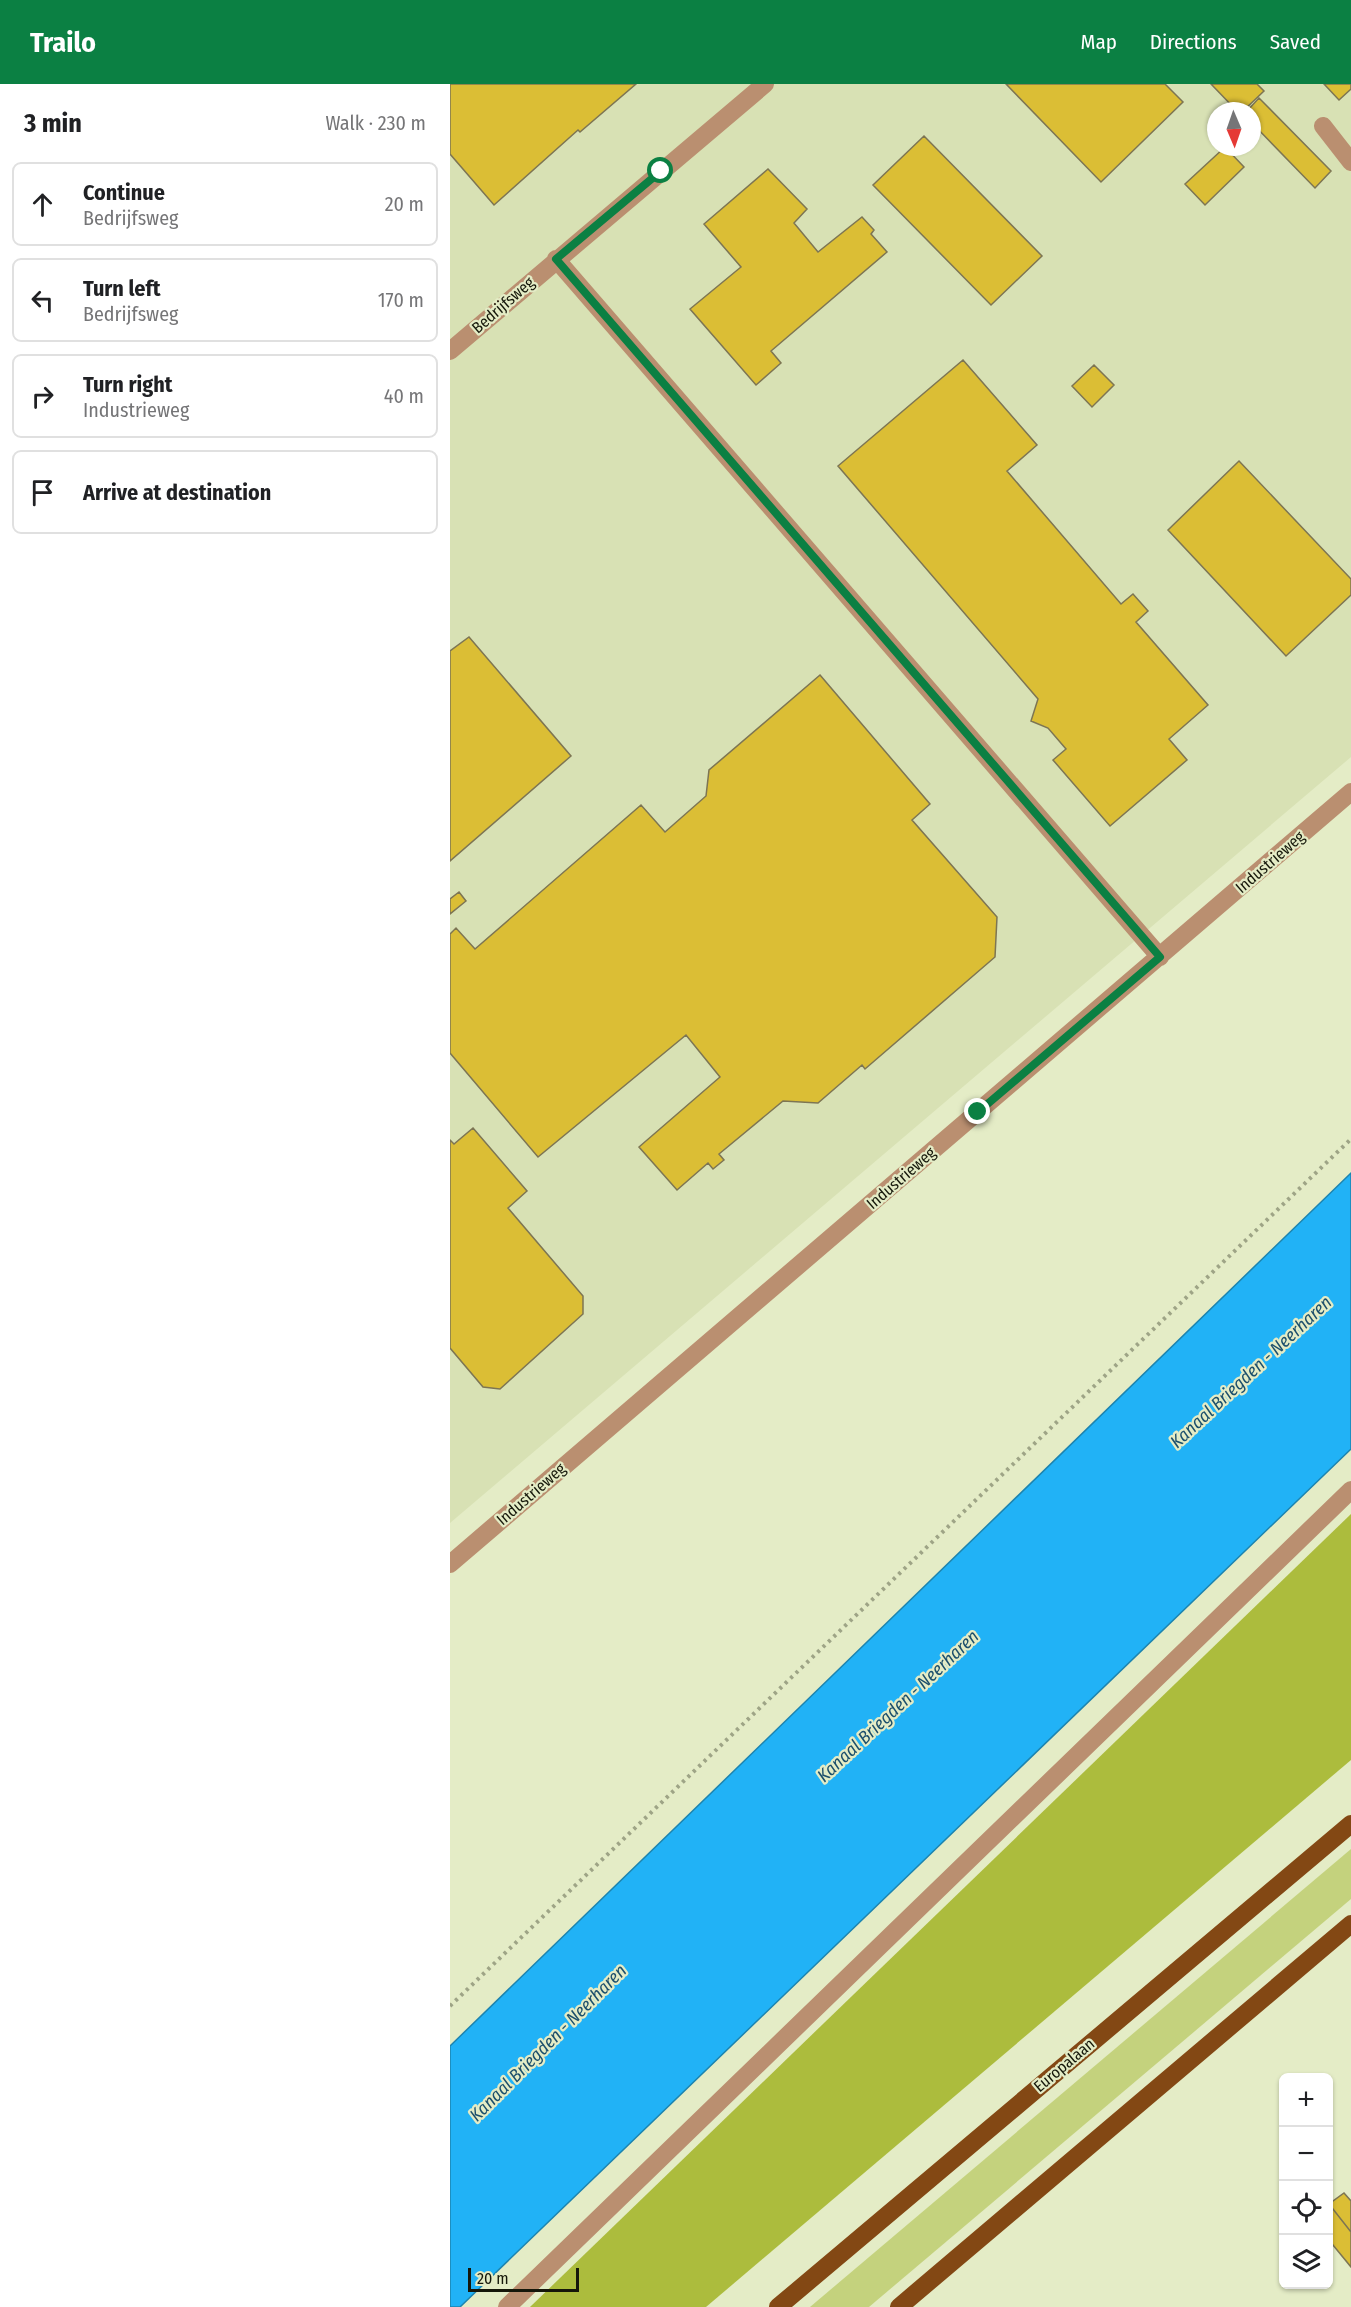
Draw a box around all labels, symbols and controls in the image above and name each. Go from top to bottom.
text: Trailo [30,26,96,59]
text: Map [1080,29,1117,55]
text: Directions [1150,29,1237,55]
text: Saved [1270,29,1321,55]
north arrow [1207,102,1261,156]
text: 3 min [24,108,82,139]
text: Walk · 230 m [325,111,426,135]
route start [647,157,673,183]
text: Continue [83,179,165,206]
icon: ahead [26,188,59,221]
text: 20 m [385,192,424,216]
text: Bedrijfsweg [83,206,178,230]
street label: Bedrijfsweg [468,272,538,337]
text: Turn left [83,275,161,302]
icon: left [26,284,59,317]
text: 170 m [378,288,424,312]
text: Bedrijfsweg [83,302,178,326]
text: Turn right [83,371,172,398]
icon: right [26,380,59,413]
text: 40 m [384,384,424,408]
text: Industrieweg [83,398,189,422]
icon: arrive [26,476,59,509]
text: Arrive at destination [83,479,271,506]
street label: Industrieweg [1232,827,1309,897]
route end [964,1098,990,1124]
street label: Industrieweg [863,1143,940,1213]
water label: Kanaal Briegden - Neerharen [1166,1291,1336,1453]
street label: Industrieweg [493,1459,570,1529]
water label: Kanaal Briegden - Neerharen [813,1625,983,1787]
water label: Kanaal Briegden - Neerharen [465,1960,631,2126]
street label: Europalaan [1030,2034,1098,2096]
map controls [1279,2073,1333,2289]
button: + [1279,2073,1333,2127]
button: − [1279,2127,1333,2181]
button: locate [1279,2181,1333,2235]
button: layers [1279,2235,1333,2289]
scale bar [468,2265,579,2292]
text: 20 m [477,2269,508,2288]

